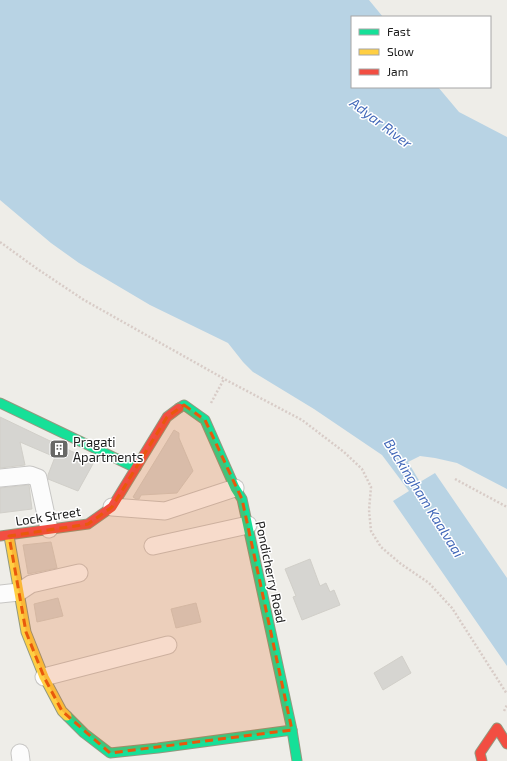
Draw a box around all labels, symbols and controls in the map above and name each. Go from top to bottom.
legend [351,16,491,88]
text: Fast [387,24,411,38]
text: Slow [387,44,414,58]
text: Jam [387,64,408,78]
water label: Adyar River [346,93,416,152]
place label: Pragati Apartments [73,434,143,465]
water label: Buckingham Kaalvaai [381,435,468,561]
building icon: Pragati Apartments [48,438,70,460]
street label: Lock Street [14,503,82,529]
street label: Pondicherry Road [252,519,290,625]

